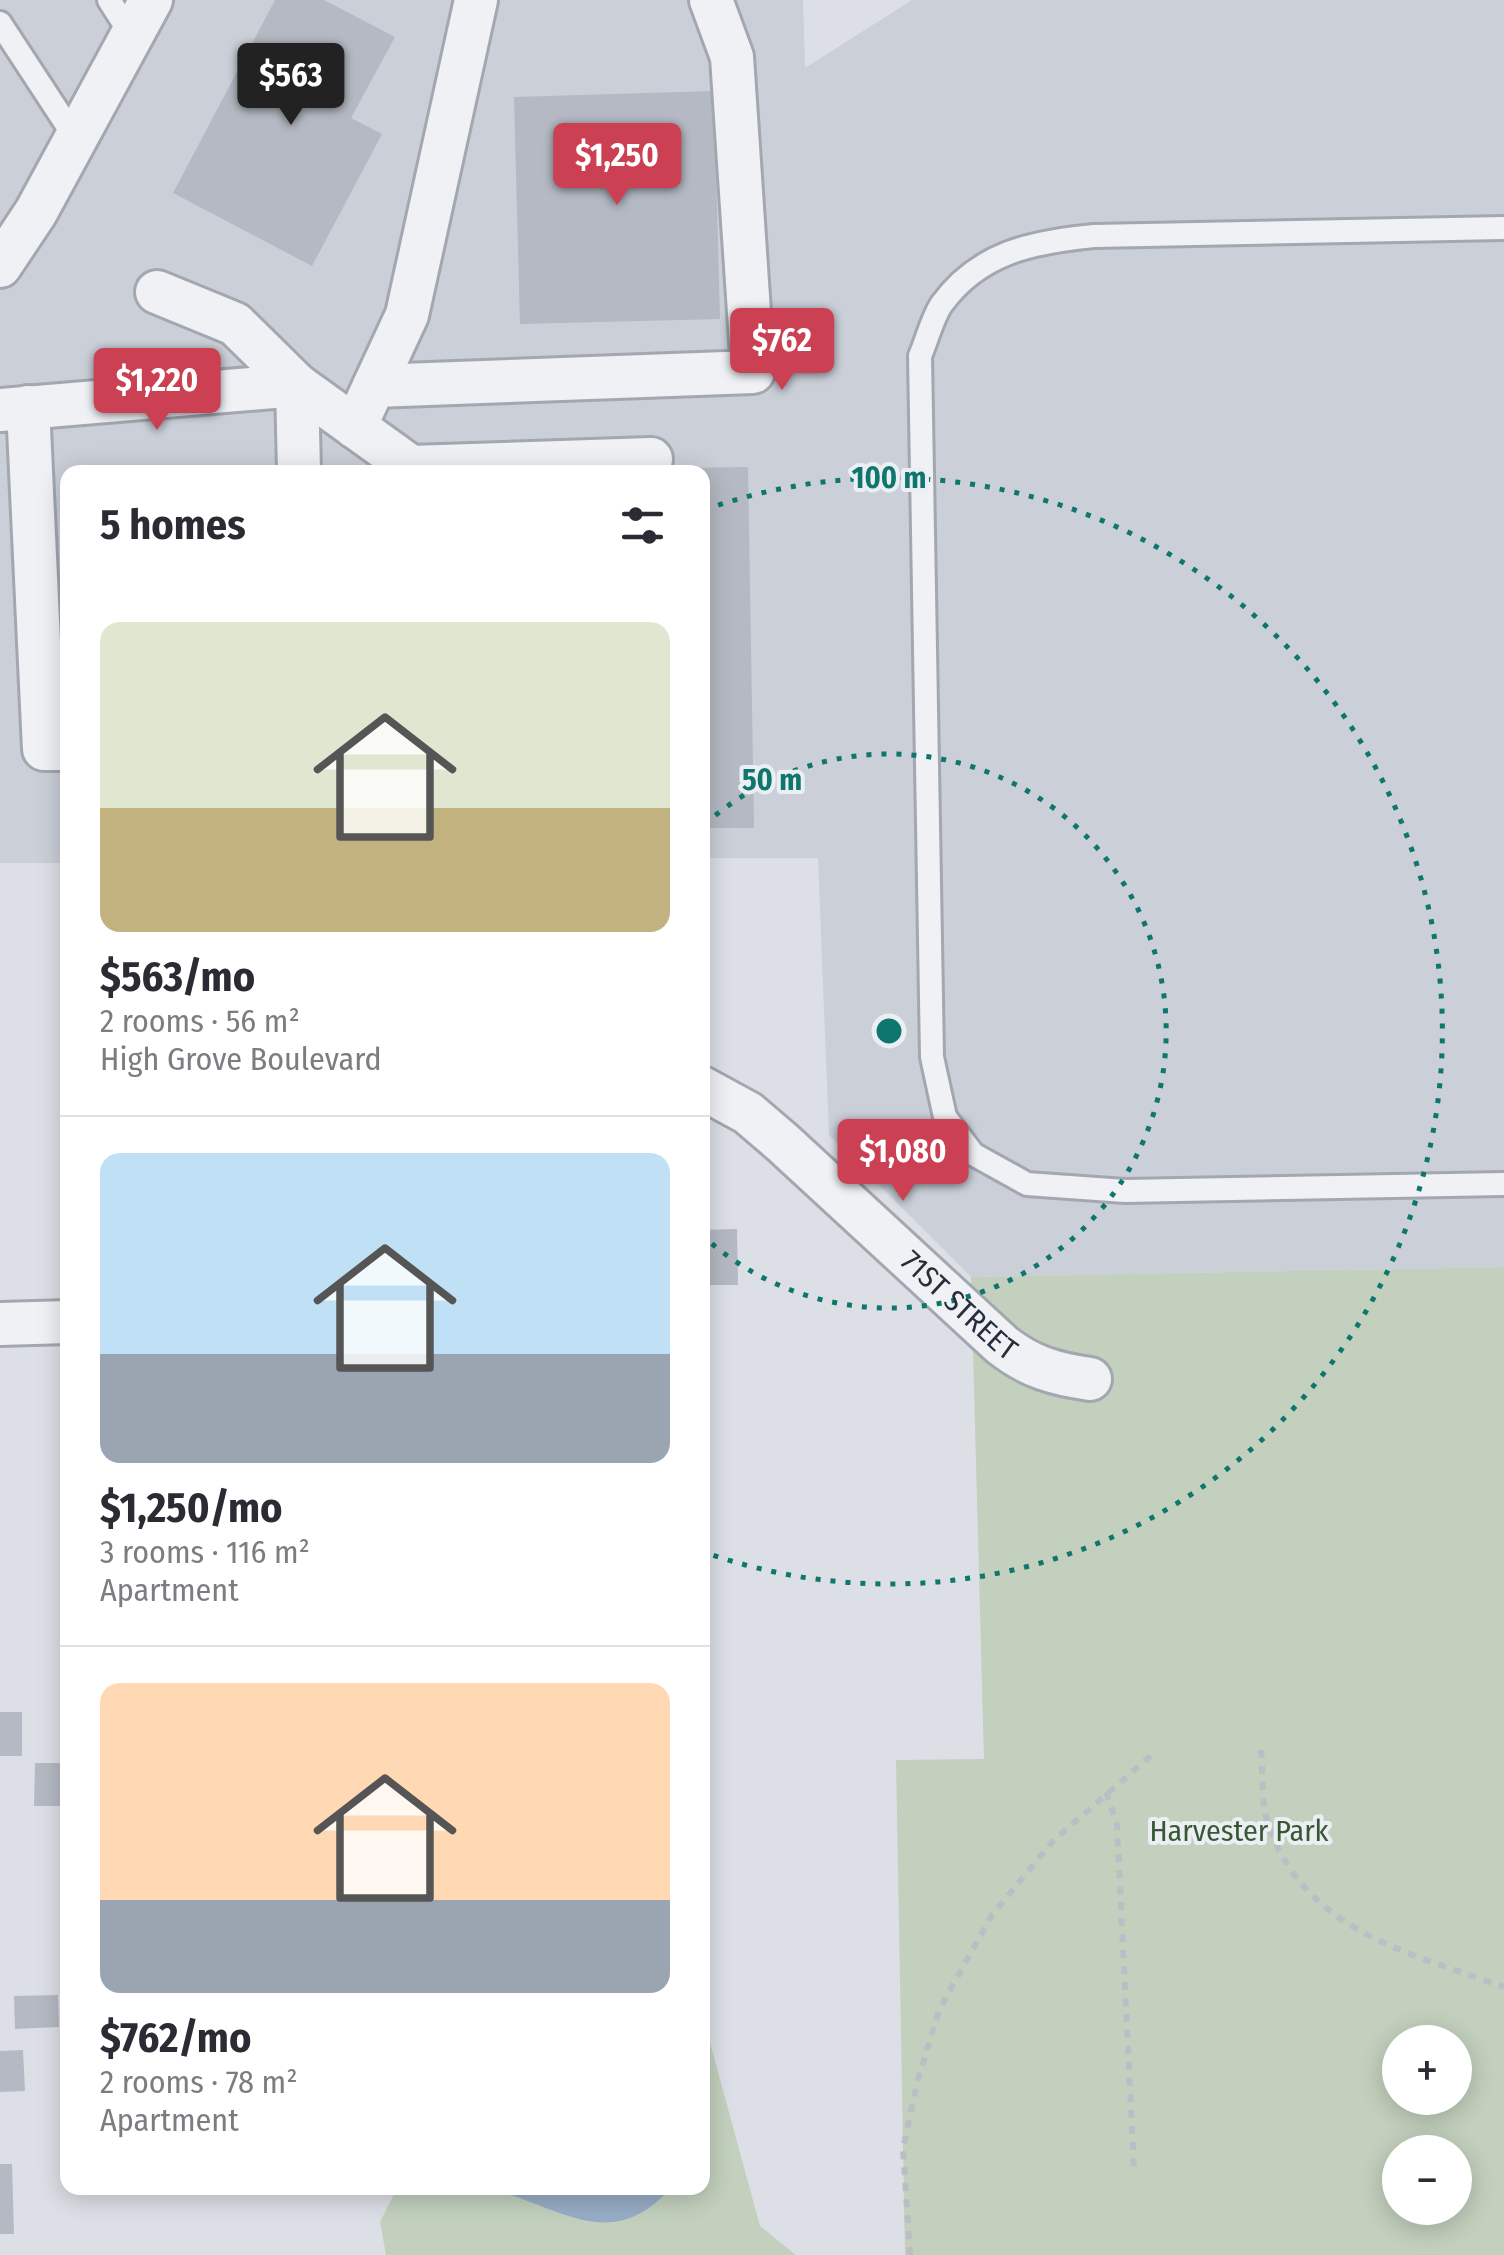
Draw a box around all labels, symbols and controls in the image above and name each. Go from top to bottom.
pin: $563 [232,43,350,128]
text: $563 [259,56,323,94]
pin: $1,250 [536,123,698,208]
text: $1,250 [575,136,659,174]
pin: $762 [723,308,841,393]
text: $762 [752,321,812,359]
pin: $1,220 [76,348,238,433]
text: $1,220 [116,361,198,399]
text: 100 m [852,460,926,496]
icon: filters [615,498,670,553]
text: 5 homes [100,500,246,550]
icon: home [295,687,475,867]
text: 50 m [742,762,802,798]
text: $563/mo [100,952,255,1002]
text: 2 rooms · 56 m² [100,1002,300,1040]
centre of rings [871,1013,907,1049]
text: High Grove Boulevard [100,1040,382,1078]
pin: $1,080 [822,1119,984,1204]
text: $1,080 [860,1132,946,1170]
icon: home [295,1218,475,1398]
street label: 71ST STREET [894,1243,1024,1368]
text: $1,250/mo [100,1483,283,1533]
text: 3 rooms · 116 m² [100,1533,310,1571]
text: Apartment [100,1571,239,1609]
icon: home [295,1748,475,1928]
park label: Harvester Park [1149,1813,1329,1849]
text: $762/mo [100,2013,251,2063]
map controls [1382,2025,1472,2225]
button: + [1382,2025,1472,2115]
text: 2 rooms · 78 m² [100,2063,298,2101]
text: Apartment [100,2101,239,2139]
button: − [1382,2135,1472,2225]

